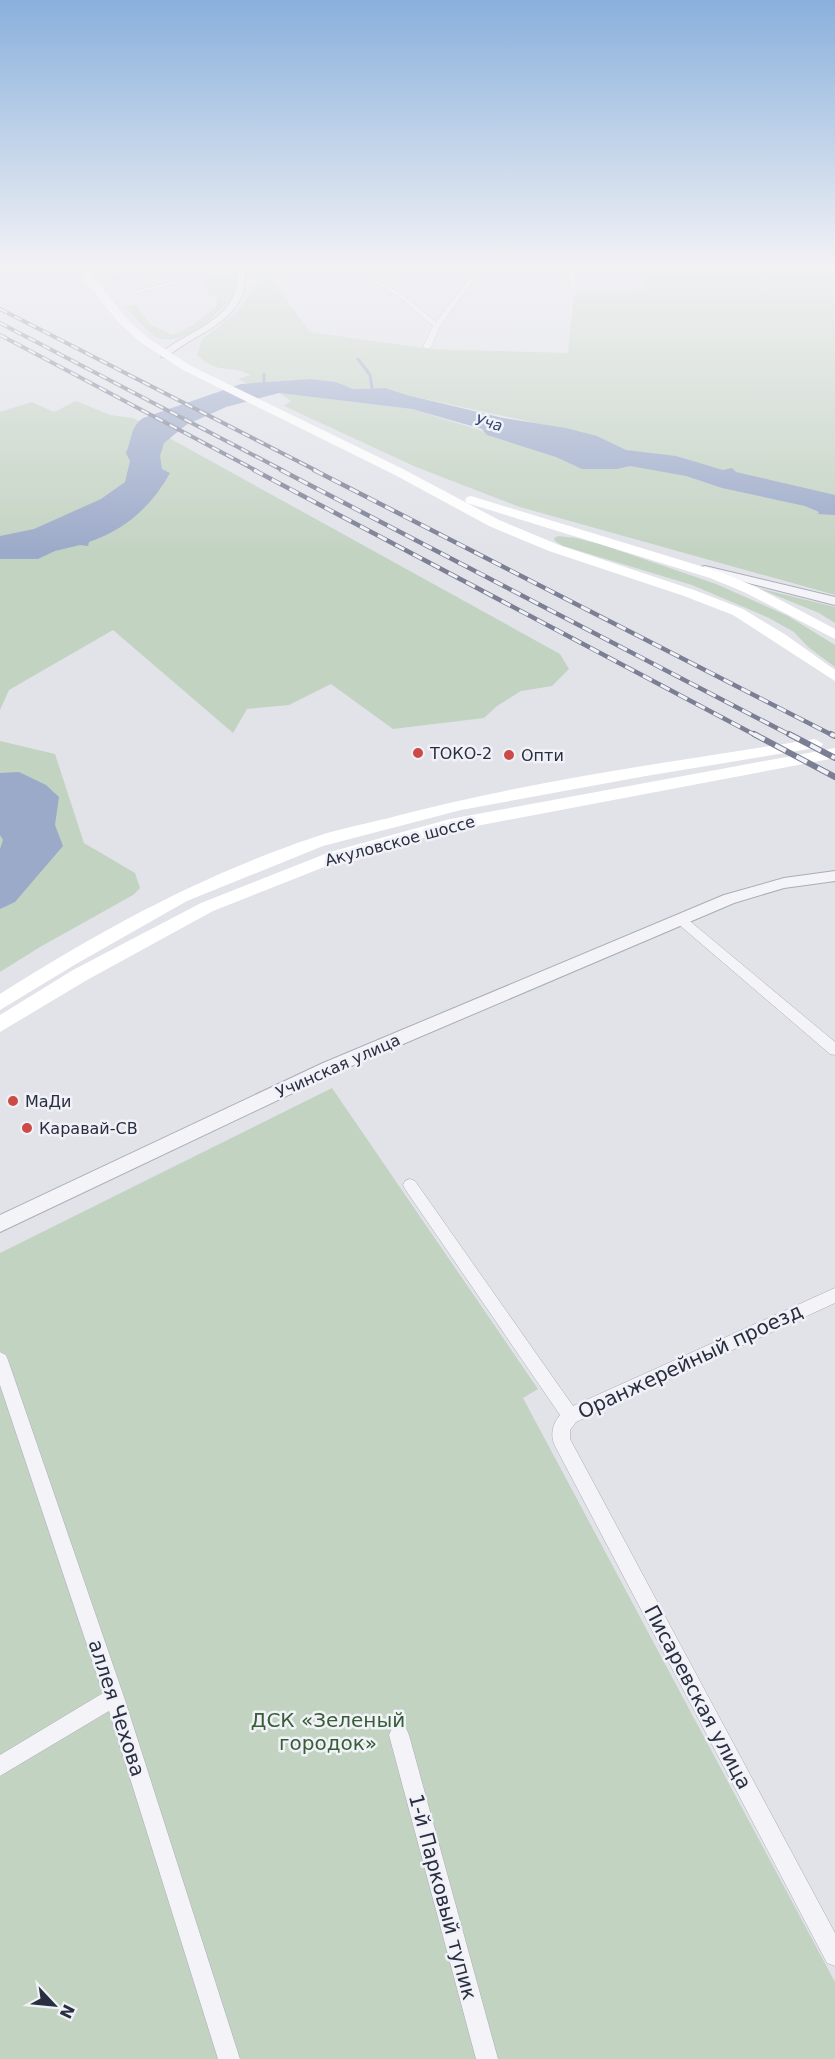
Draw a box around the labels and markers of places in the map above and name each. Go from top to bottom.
place label: ТОКО-2 [429,744,492,763]
marker: ТОКО-2 [411,746,425,760]
place label: Опти [521,746,564,765]
marker: Опти [502,748,516,762]
place label: МаДи [25,1092,72,1111]
marker: МаДи [6,1094,20,1108]
place label: Каравай-СВ [39,1119,138,1138]
marker: Каравай-СВ [20,1121,34,1135]

